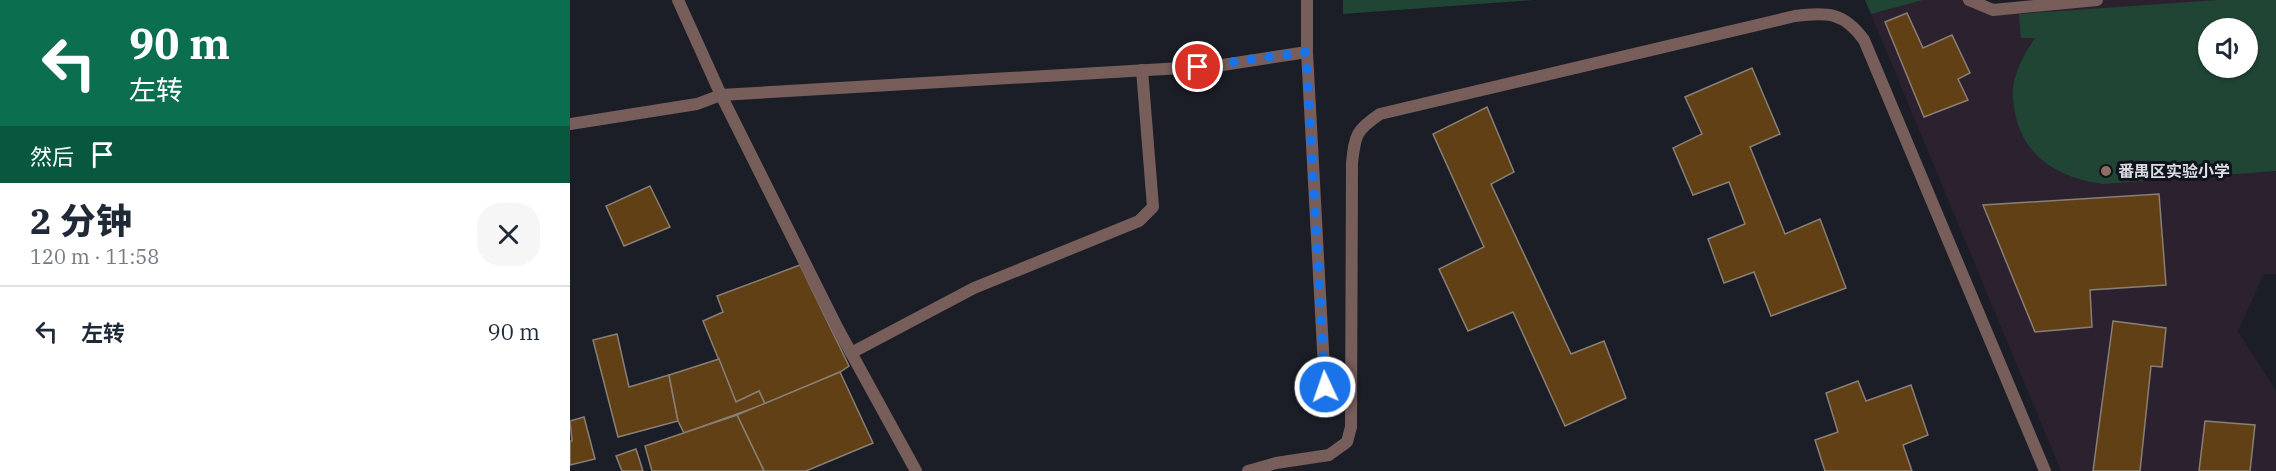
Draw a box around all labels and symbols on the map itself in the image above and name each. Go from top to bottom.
pin [1172,41,1223,92]
place label: 番禺区实验小学 [2118,161,2230,181]
marker: 番禺区实验小学 [2099,164,2113,178]
position arrow [1293,355,1357,419]

